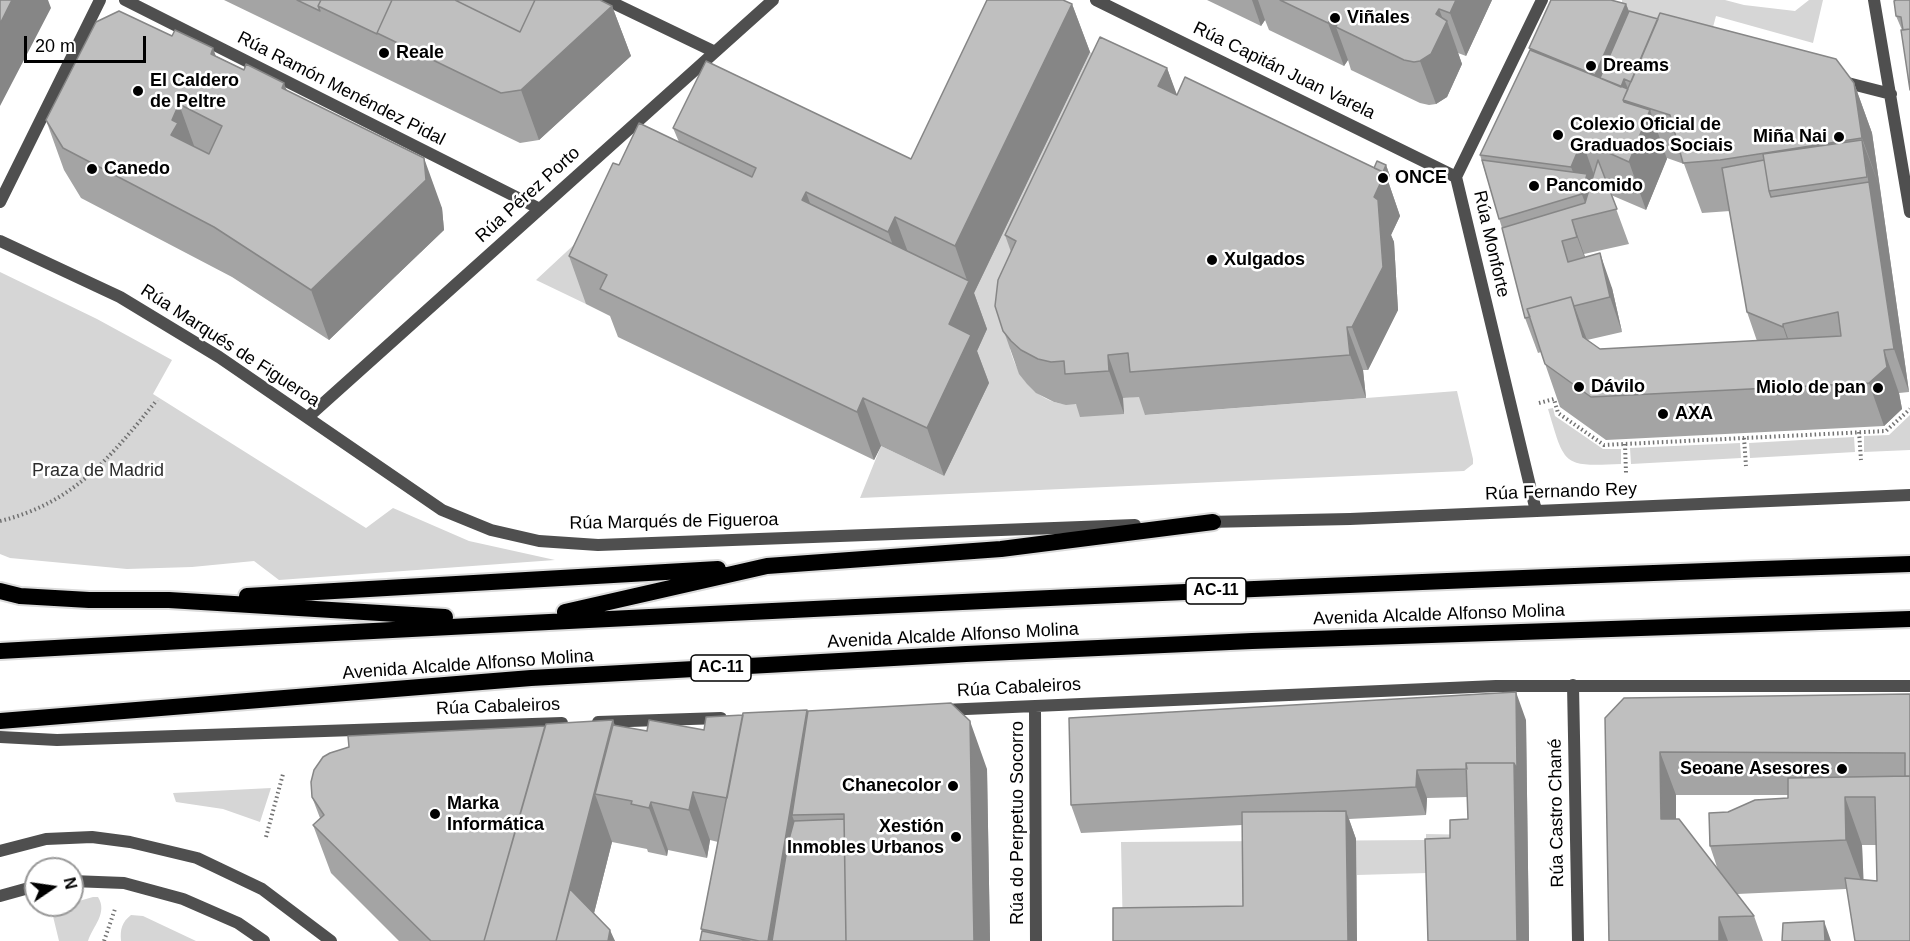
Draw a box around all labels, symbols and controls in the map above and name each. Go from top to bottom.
place label: Viñales [1347,7,1410,29]
marker: Viñales [1328,11,1342,25]
street label: Rúa Capitán Juan Varela [1189,18,1379,124]
scale bar [27,24,148,62]
street label: Rúa Ramón Menéndez Pidal [234,27,448,151]
text: 20 m [35,36,75,56]
place label: Reale [396,42,444,64]
marker: Reale [377,46,391,60]
place label: Dreams [1603,55,1669,77]
marker: Dreams [1584,59,1598,73]
place label: El Caldero de Peltre [150,70,239,112]
marker: El Caldero de Peltre [131,84,145,98]
place label: Colexio Oficial de Graduados Sociais [1570,114,1733,156]
place label: Miña Nai [1753,126,1827,148]
marker: Colexio Oficial de Graduados Sociais [1551,128,1565,142]
marker: Miña Nai [1832,130,1846,144]
street label: Rúa Pérez Porto [471,142,585,248]
place label: Canedo [104,158,170,180]
marker: Canedo [85,162,99,176]
place label: ONCE [1395,167,1447,189]
marker: ONCE [1376,171,1390,185]
place label: Pancomido [1546,175,1643,197]
marker: Pancomido [1527,179,1541,193]
street label: Rúa Monforte [1468,188,1514,300]
place label: Xulgados [1224,249,1305,271]
marker: Xulgados [1205,253,1219,267]
street label: Rúa Marqués de Figueroa [136,280,324,412]
place label: Dávilo [1591,376,1645,398]
place label: Miolo de pan [1756,377,1866,399]
marker: Dávilo [1572,380,1586,394]
marker: Miolo de pan [1871,381,1885,395]
place label: AXA [1675,403,1713,425]
marker: AXA [1656,407,1670,421]
park label: Praza de Madrid [32,460,164,482]
street label: Rúa Fernando Rey [1485,479,1637,505]
street label: Rúa Marqués de Figueroa [569,509,779,535]
road number: AC-11 [1186,578,1246,604]
street label: Avenida Alcalde Alfonso Molina [1313,600,1565,630]
street label: Avenida Alcalde Alfonso Molina [827,619,1079,653]
street label: Avenida Alcalde Alfonso Molina [342,645,594,685]
road number: AC-11 [691,655,751,681]
street label: Rúa Cabaleiros [956,674,1082,702]
street label: Rúa Cabaleiros [436,694,560,720]
street label: Rúa do Perpetuo Socorro [1007,721,1029,925]
street label: Rúa Castro Chané [1545,738,1569,888]
place label: Seoane Asesores [1680,758,1830,780]
marker: Seoane Asesores [1835,762,1849,776]
place label: Chanecolor [842,775,941,797]
marker: Chanecolor [946,779,960,793]
place label: Marka Informática [447,793,544,836]
marker: Marka Informática [428,807,442,821]
place label: Xestión Inmobles Urbanos [787,816,944,858]
marker: Xestión Inmobles Urbanos [949,830,963,844]
north arrow [24,857,84,917]
text: N [60,876,80,891]

